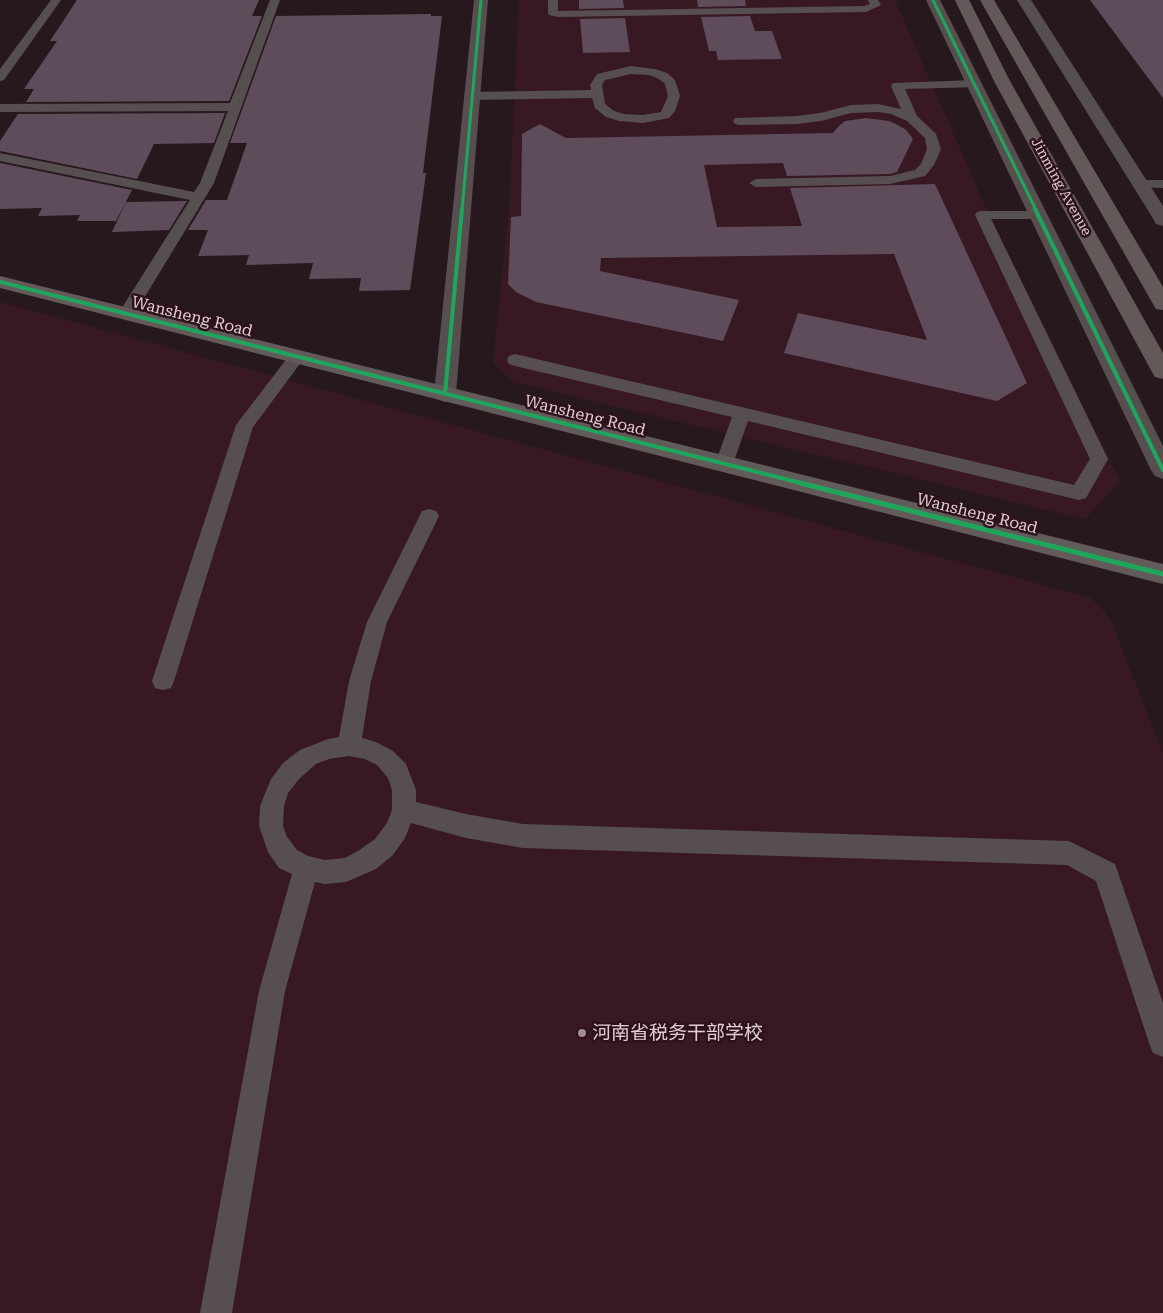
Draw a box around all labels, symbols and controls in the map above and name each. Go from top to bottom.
street label: Jinming Avenue [1027,135,1095,239]
street label: Wansheng Road [129,293,255,341]
street label: Wansheng Road [522,392,648,440]
street label: Wansheng Road [914,490,1040,538]
place label: 河南省税务干部学校 [592,1022,763,1044]
marker: 河南省税务干部学校 [576,1027,588,1039]

